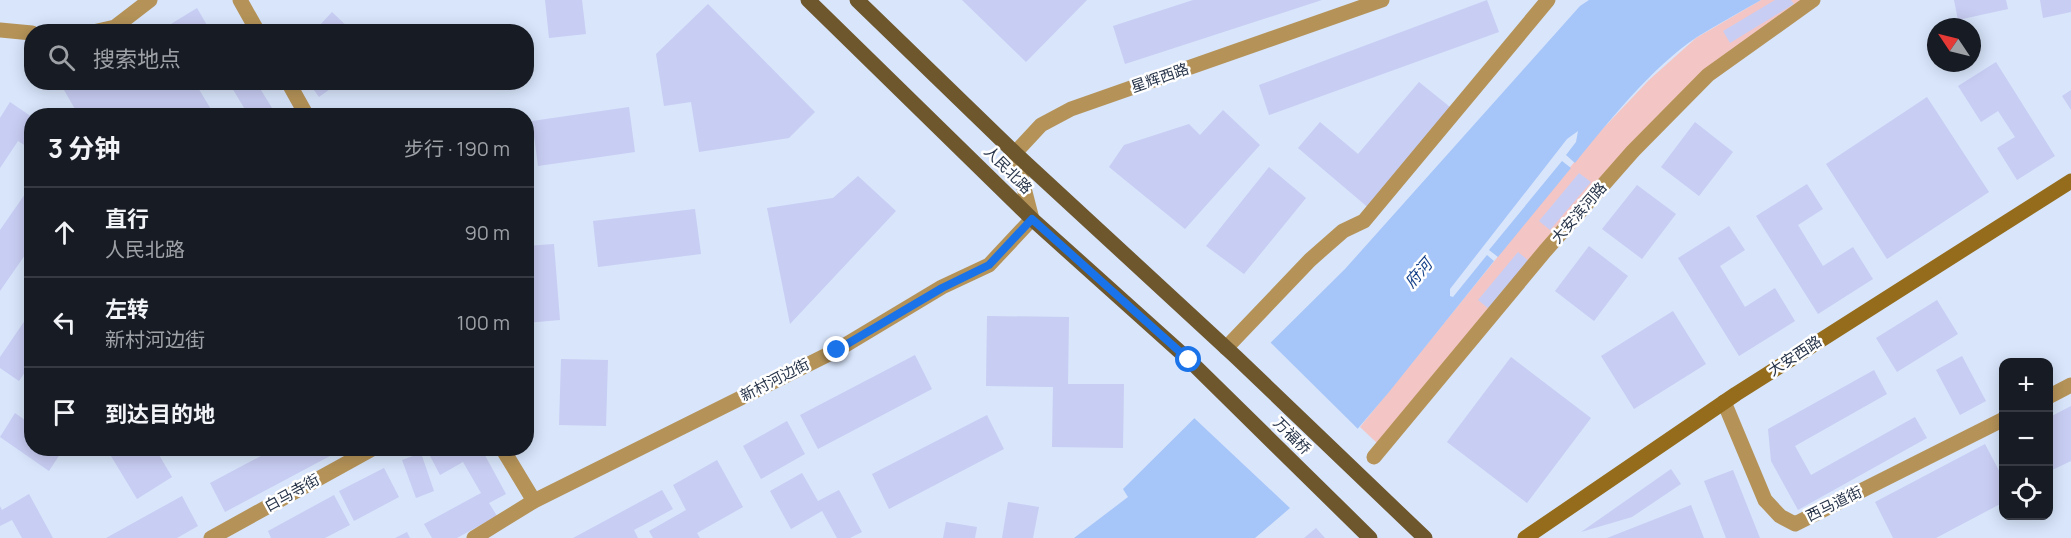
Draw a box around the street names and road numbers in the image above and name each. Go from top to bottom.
street label: 星辉西路 [1128,58,1192,97]
street label: 人民北路 [980,141,1037,198]
street label: 大安滨河路 [1546,177,1611,248]
street label: 大安西路 [1764,330,1826,381]
street label: 新村河边街 [737,353,813,406]
street label: 万福桥 [1269,412,1316,459]
street label: 白马寺街 [260,469,323,516]
street label: 西马道街 [1802,481,1865,526]

